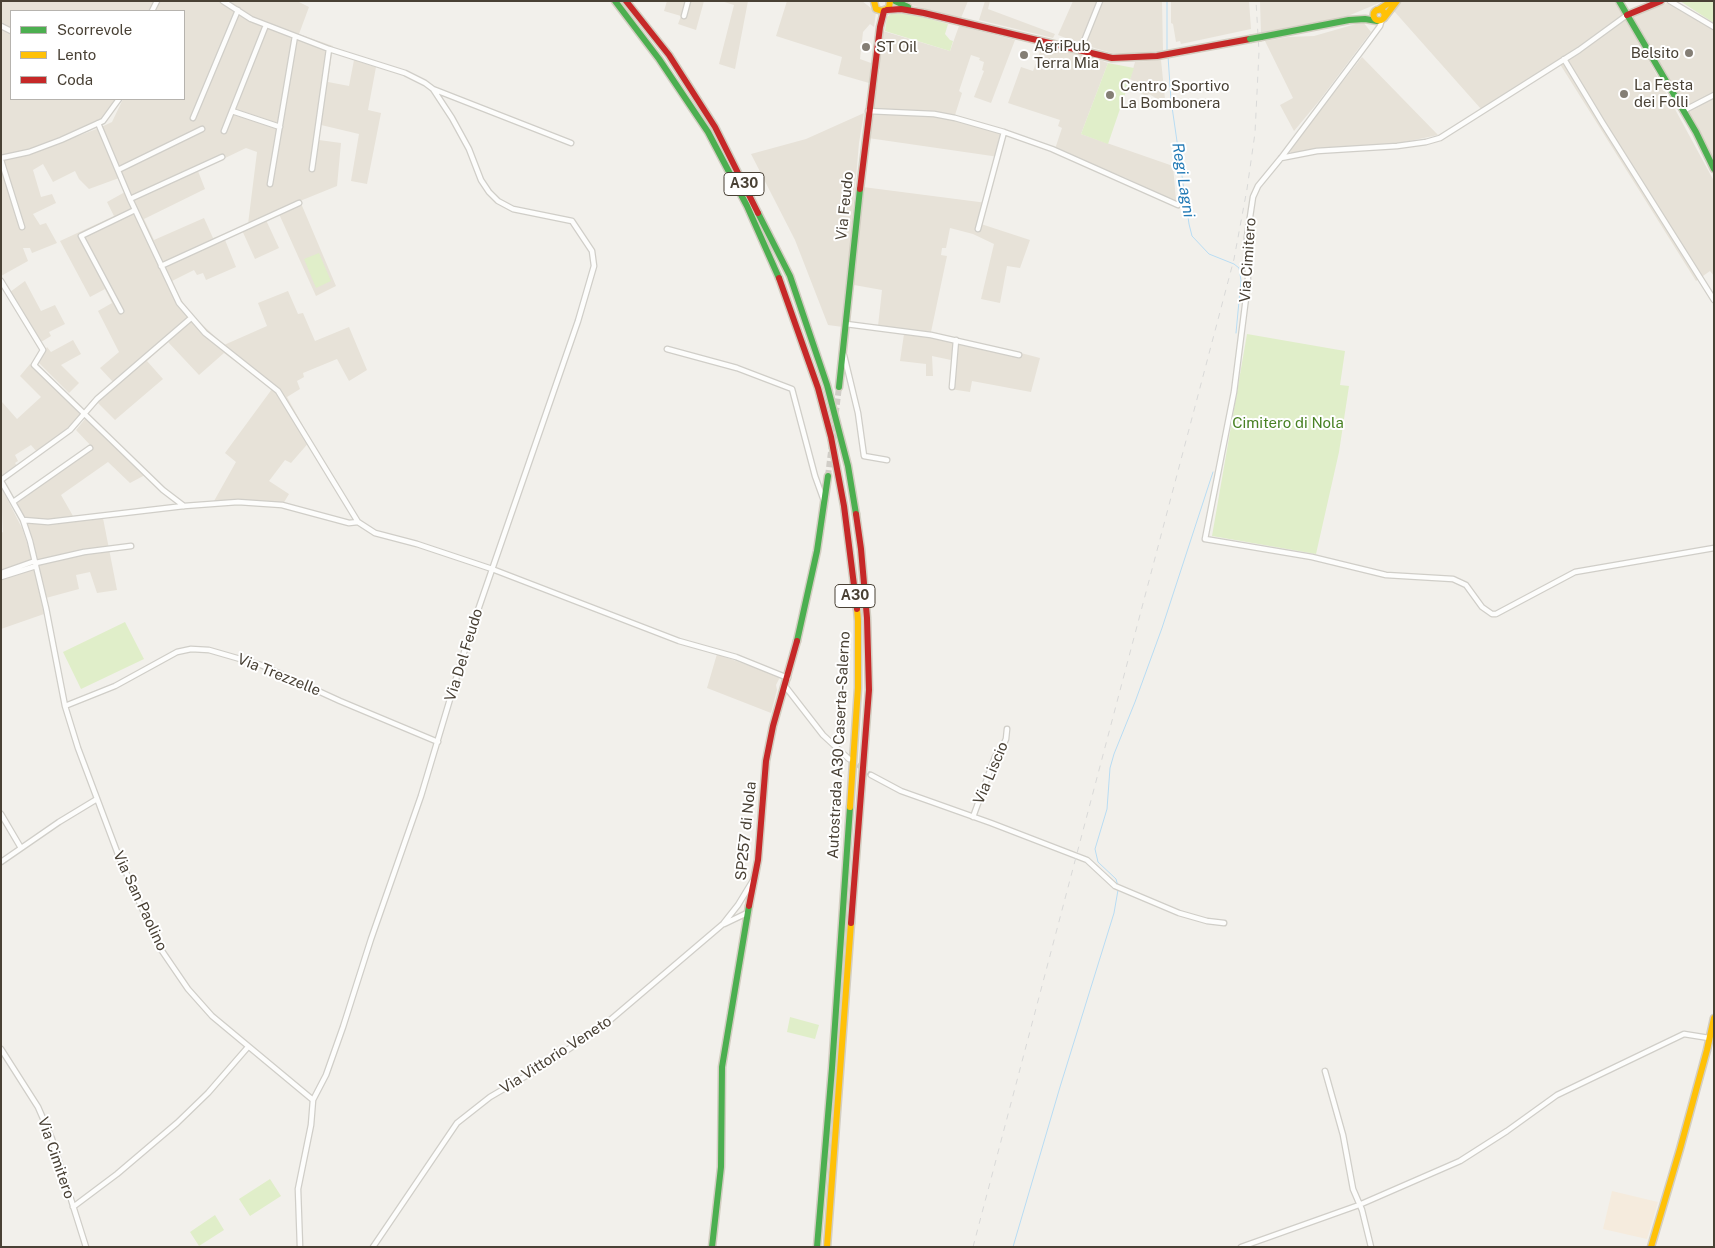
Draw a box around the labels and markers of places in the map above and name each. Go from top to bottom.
place label: AgriPub Terra Mia [1034,37,1099,72]
place label: ST Oil [876,38,918,56]
marker: ST Oil [860,41,872,53]
place label: Belsito [1631,44,1679,62]
marker: Belsito [1683,47,1695,59]
marker: AgriPub Terra Mia [1018,49,1030,61]
place label: La Festa dei Folli [1634,76,1693,111]
place label: Centro Sportivo La Bombonera [1120,77,1229,112]
marker: La Festa dei Folli [1618,88,1630,100]
marker: Centro Sportivo La Bombonera [1104,89,1116,101]

